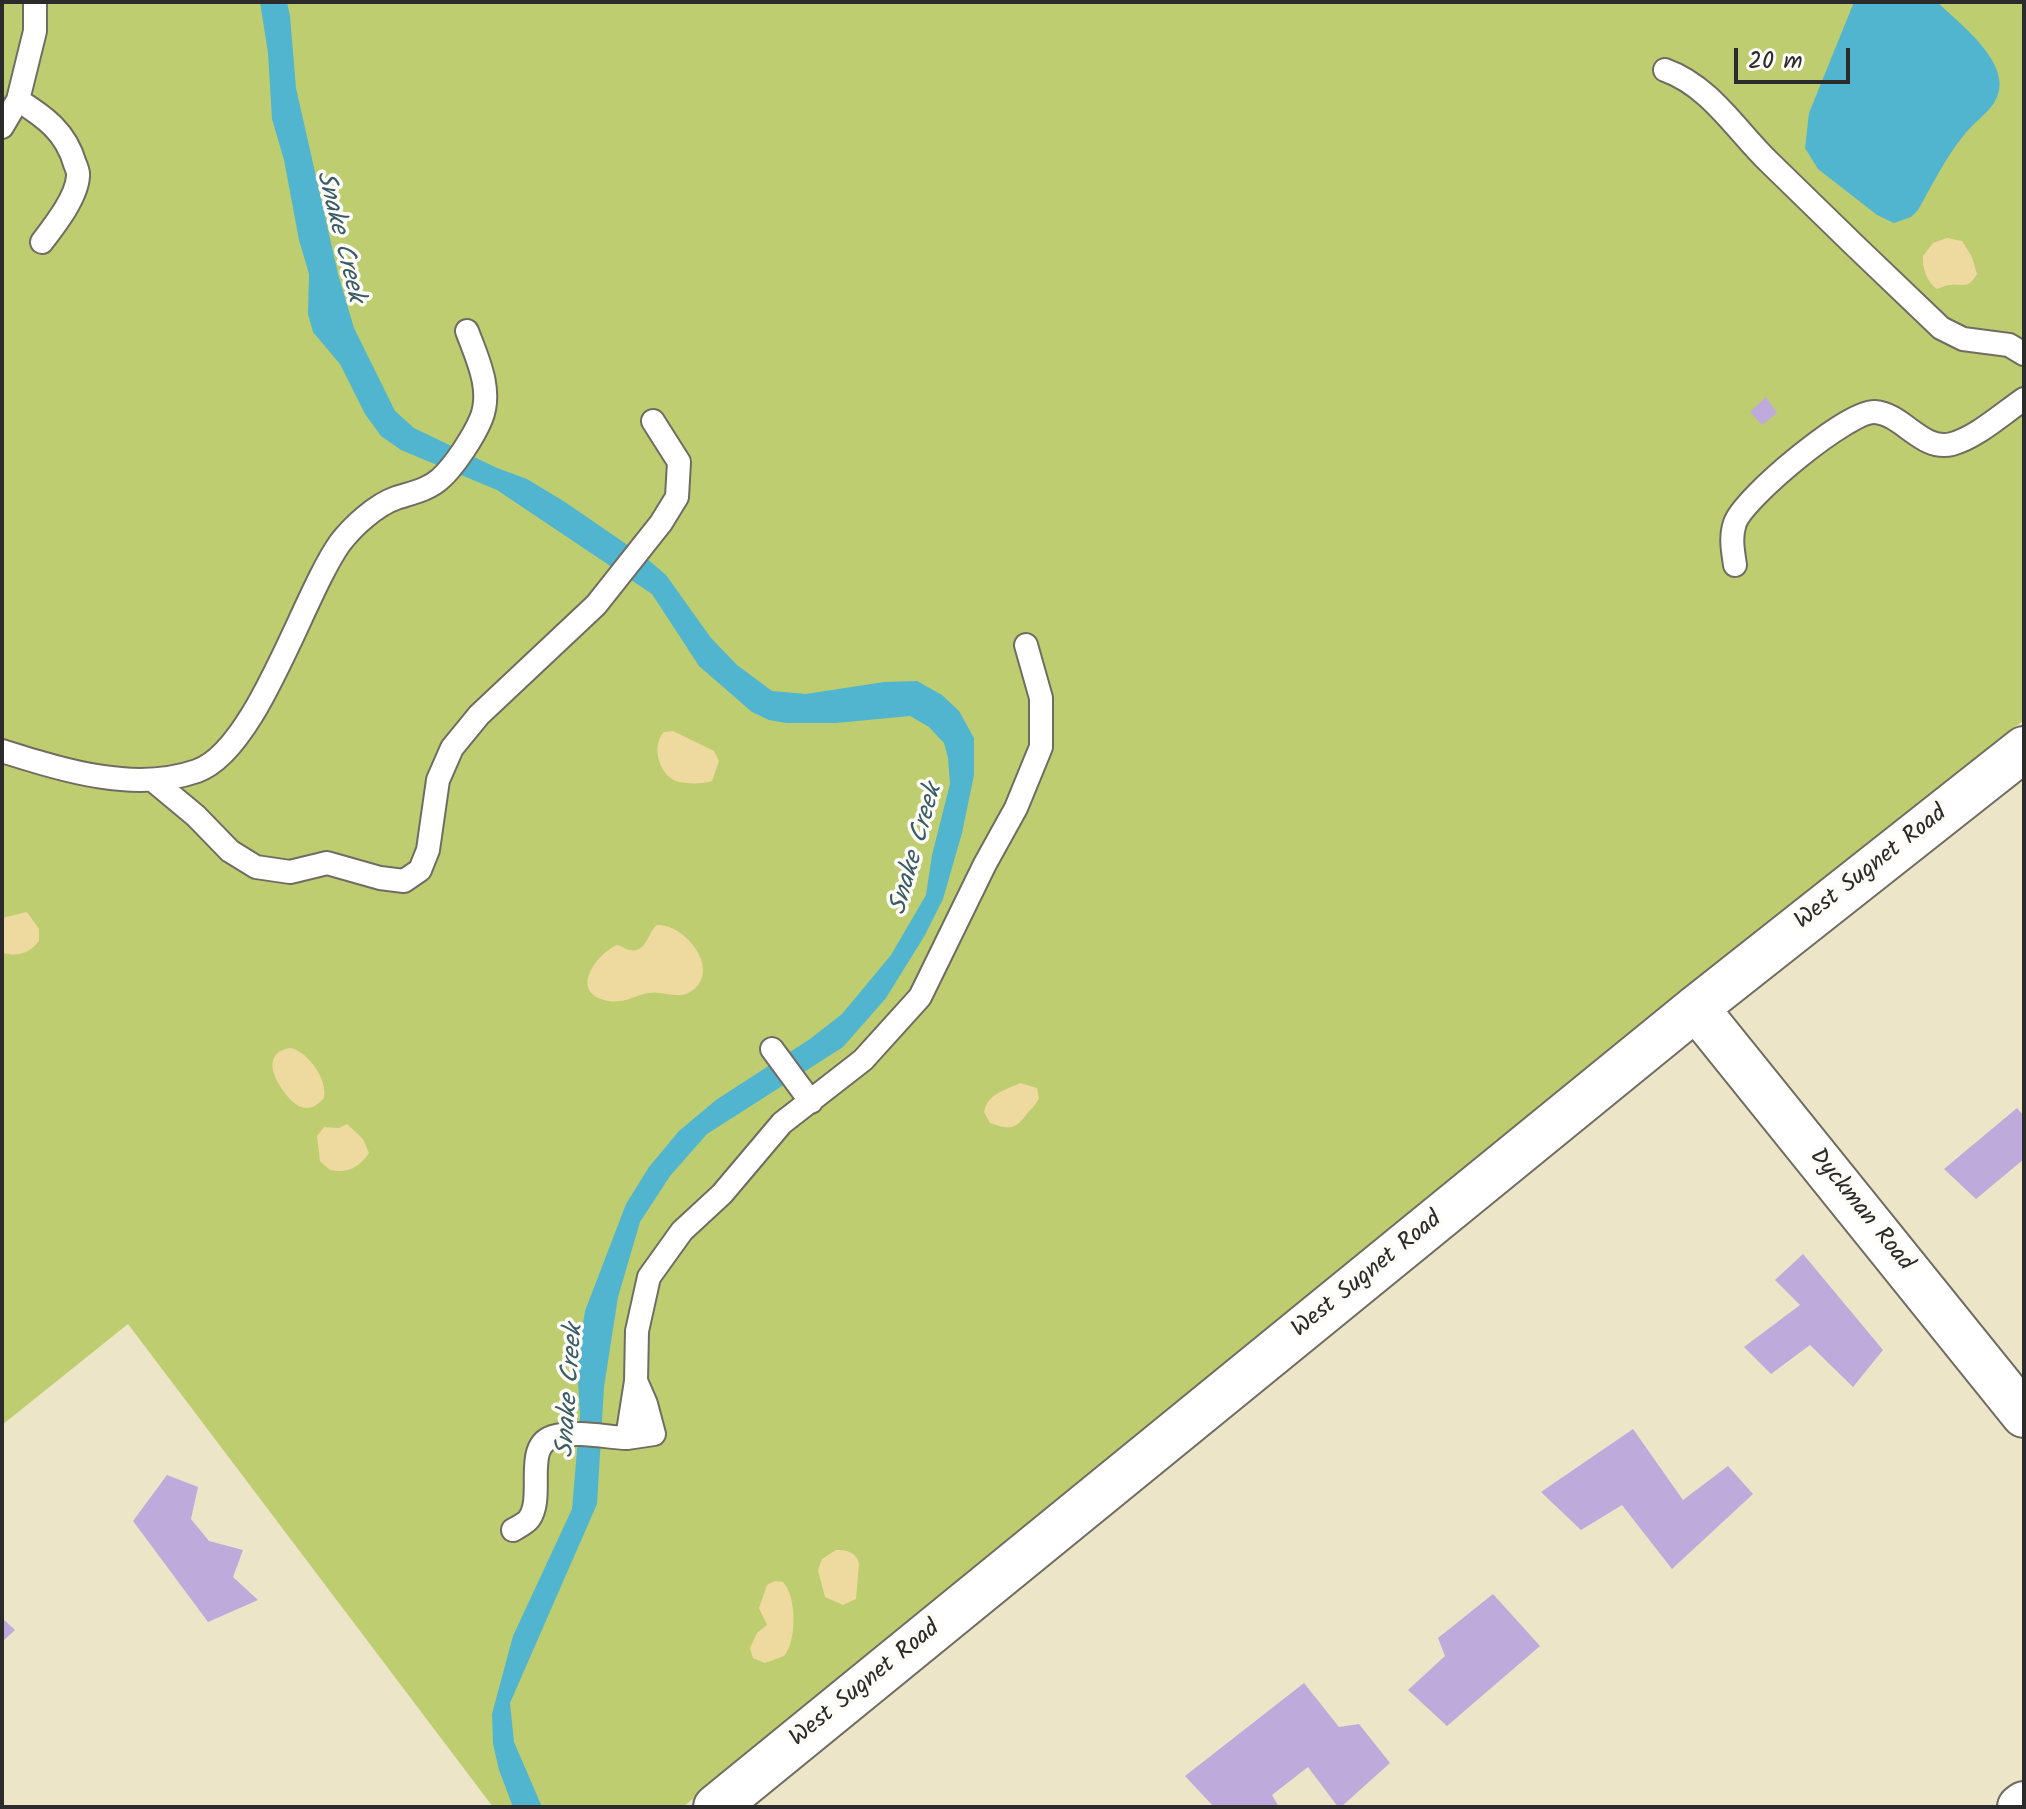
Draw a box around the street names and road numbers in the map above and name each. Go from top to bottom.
street label: West Sugnet Road [1790,801,1954,937]
street label: Dyckman Road [1802,1144,1918,1278]
street label: West Sugnet Road [1287,1207,1449,1345]
street label: West Sugnet Road [785,1616,947,1754]

